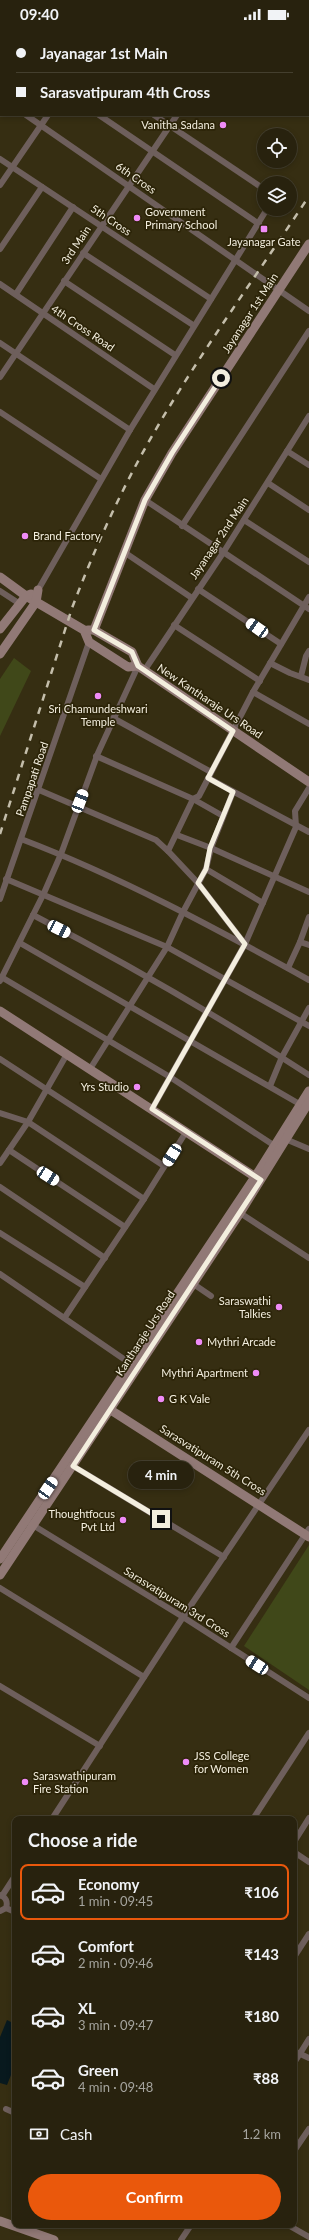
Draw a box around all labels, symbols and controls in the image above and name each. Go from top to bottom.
text: 09:40 [20,5,59,23]
text: Jayanagar 1st Main [40,44,168,62]
text: Sarasvatipuram 4th Cross [40,83,210,101]
place label: Vanitha Sadana [141,118,215,131]
marker: Vanitha Sadana [218,120,228,130]
map controls [257,128,297,216]
button: locate [257,128,297,168]
street label: 6th Cross [114,159,159,196]
button: layers [257,176,297,216]
street label: 5th Cross [89,201,134,238]
place label: Government Primary School [145,205,217,231]
marker: Government Primary School [132,213,142,223]
street label: 3rd Main [58,223,93,266]
marker: Jayanagar Gate [259,224,269,234]
place label: Jayanagar Gate [227,235,301,248]
street label: Jayanagar 1st Main [219,270,280,355]
street label: 4th Cross Road [49,302,117,353]
route start [212,369,230,387]
street label: Jayanagar 2nd Main [186,494,251,581]
place label: Brand Factory [33,529,101,542]
marker: Brand Factory [20,531,30,541]
car [244,616,270,640]
street label: New Kantharaje Urs Road [155,661,265,741]
marker: Sri Chamundeshwari Temple [93,691,103,701]
place label: Sri Chamundeshwari Temple [48,702,148,728]
street label: Pampapati Road [13,740,50,818]
car [70,788,90,814]
car [46,918,72,940]
place label: Yrs Studio [81,1080,129,1093]
marker: Yrs Studio [132,1082,142,1092]
car [161,1142,183,1168]
car [35,1164,61,1188]
street label: Kantharaje Urs Road [112,1288,177,1378]
place label: Saraswathi Talkies [219,1294,271,1320]
marker: Saraswathi Talkies [274,1302,284,1312]
place label: Mythri Arcade [207,1335,276,1348]
marker: Mythri Arcade [194,1337,204,1347]
place label: Mythri Apartment [161,1366,248,1379]
marker: Mythri Apartment [251,1368,261,1378]
place label: G K Vale [169,1392,210,1405]
marker: G K Vale [156,1394,166,1404]
street label: Sarasvatipuram 5th Cross [158,1422,269,1498]
callout: 4 min [128,1461,194,1489]
text: 4 min [145,1467,177,1483]
car [36,1475,60,1501]
place label: Thoughtfocus Pvt Ltd [49,1507,115,1533]
route end [152,1510,170,1528]
marker: Thoughtfocus Pvt Ltd [118,1515,128,1525]
street label: Sarasvatipuram 3rd Cross [122,1564,233,1640]
car [244,1653,270,1677]
place label: JSS College for Women [194,1749,250,1775]
marker: JSS College for Women [181,1757,191,1767]
place label: Saraswathipuram Fire Station [33,1769,116,1795]
marker: Saraswathipuram Fire Station [20,1777,30,1787]
text: Choose a ride [28,1829,137,1851]
icon: car [30,1874,66,1910]
text: Economy [78,1875,139,1893]
text: ₹106 [244,1883,279,1901]
text: 1 min · 09:45 [78,1893,153,1909]
icon: car [30,1936,66,1972]
text: Comfort [78,1937,134,1955]
text: ₹143 [244,1945,279,1963]
text: 2 min · 09:46 [78,1955,153,1971]
icon: car [30,1998,66,2034]
text: XL [78,1999,96,2017]
text: ₹180 [244,2007,279,2025]
text: 3 min · 09:47 [78,2017,153,2033]
icon: car [30,2060,66,2096]
text: Green [78,2061,119,2079]
text: ₹88 [253,2069,279,2087]
text: 4 min · 09:48 [78,2079,153,2095]
icon: cash [28,2123,50,2145]
text: Cash [60,2125,92,2143]
text: 1.2 km [242,2126,281,2142]
button: Confirm [28,2174,281,2220]

